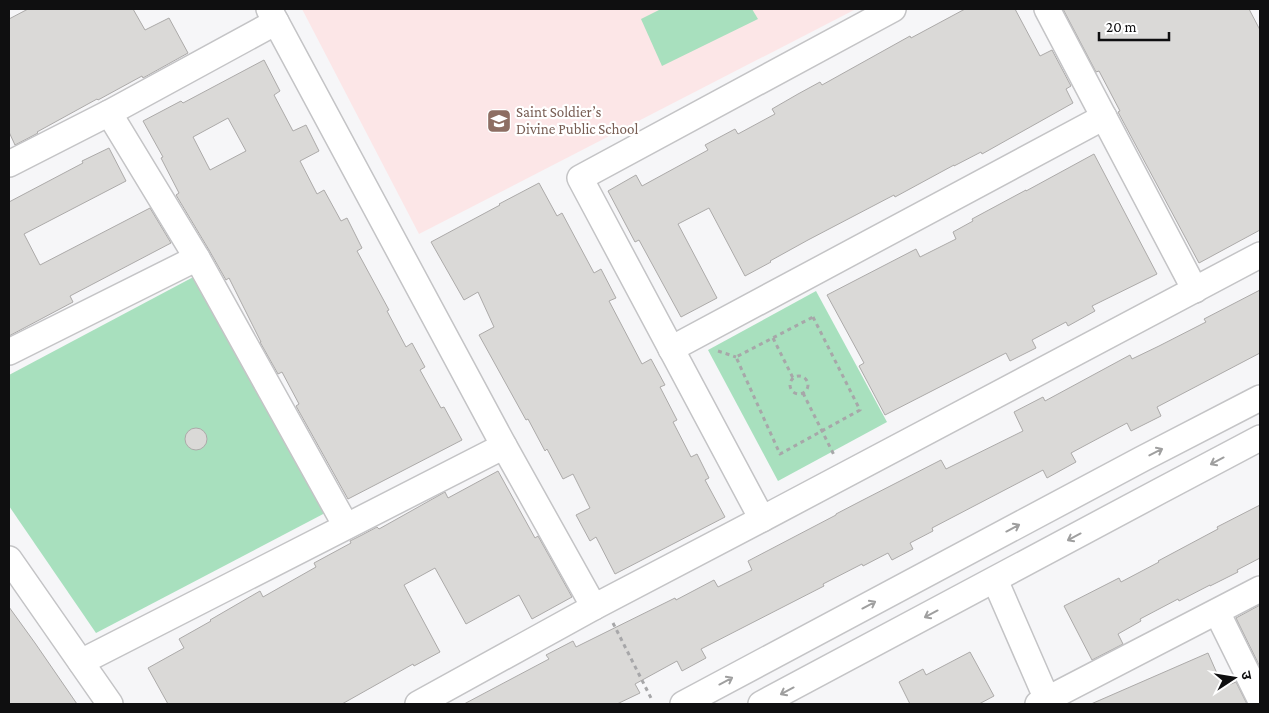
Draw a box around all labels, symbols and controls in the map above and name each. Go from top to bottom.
scale bar [1099,10,1169,42]
text: 20 m [1106,19,1137,35]
place label: Saint Soldier’s Divine Public School [516,104,638,137]
school or university icon: Saint Soldier’s Divine Public School [486,108,512,134]
one-way arrow [1148,447,1163,456]
one-way arrow [1210,457,1225,466]
one-way arrow [1005,523,1020,533]
one-way arrow [1067,533,1081,543]
one-way arrow [862,600,877,610]
one-way arrow [923,609,938,619]
north arrow [1209,653,1259,703]
text: उ [1238,670,1256,682]
one-way arrow [718,676,733,685]
one-way arrow [780,686,795,696]

